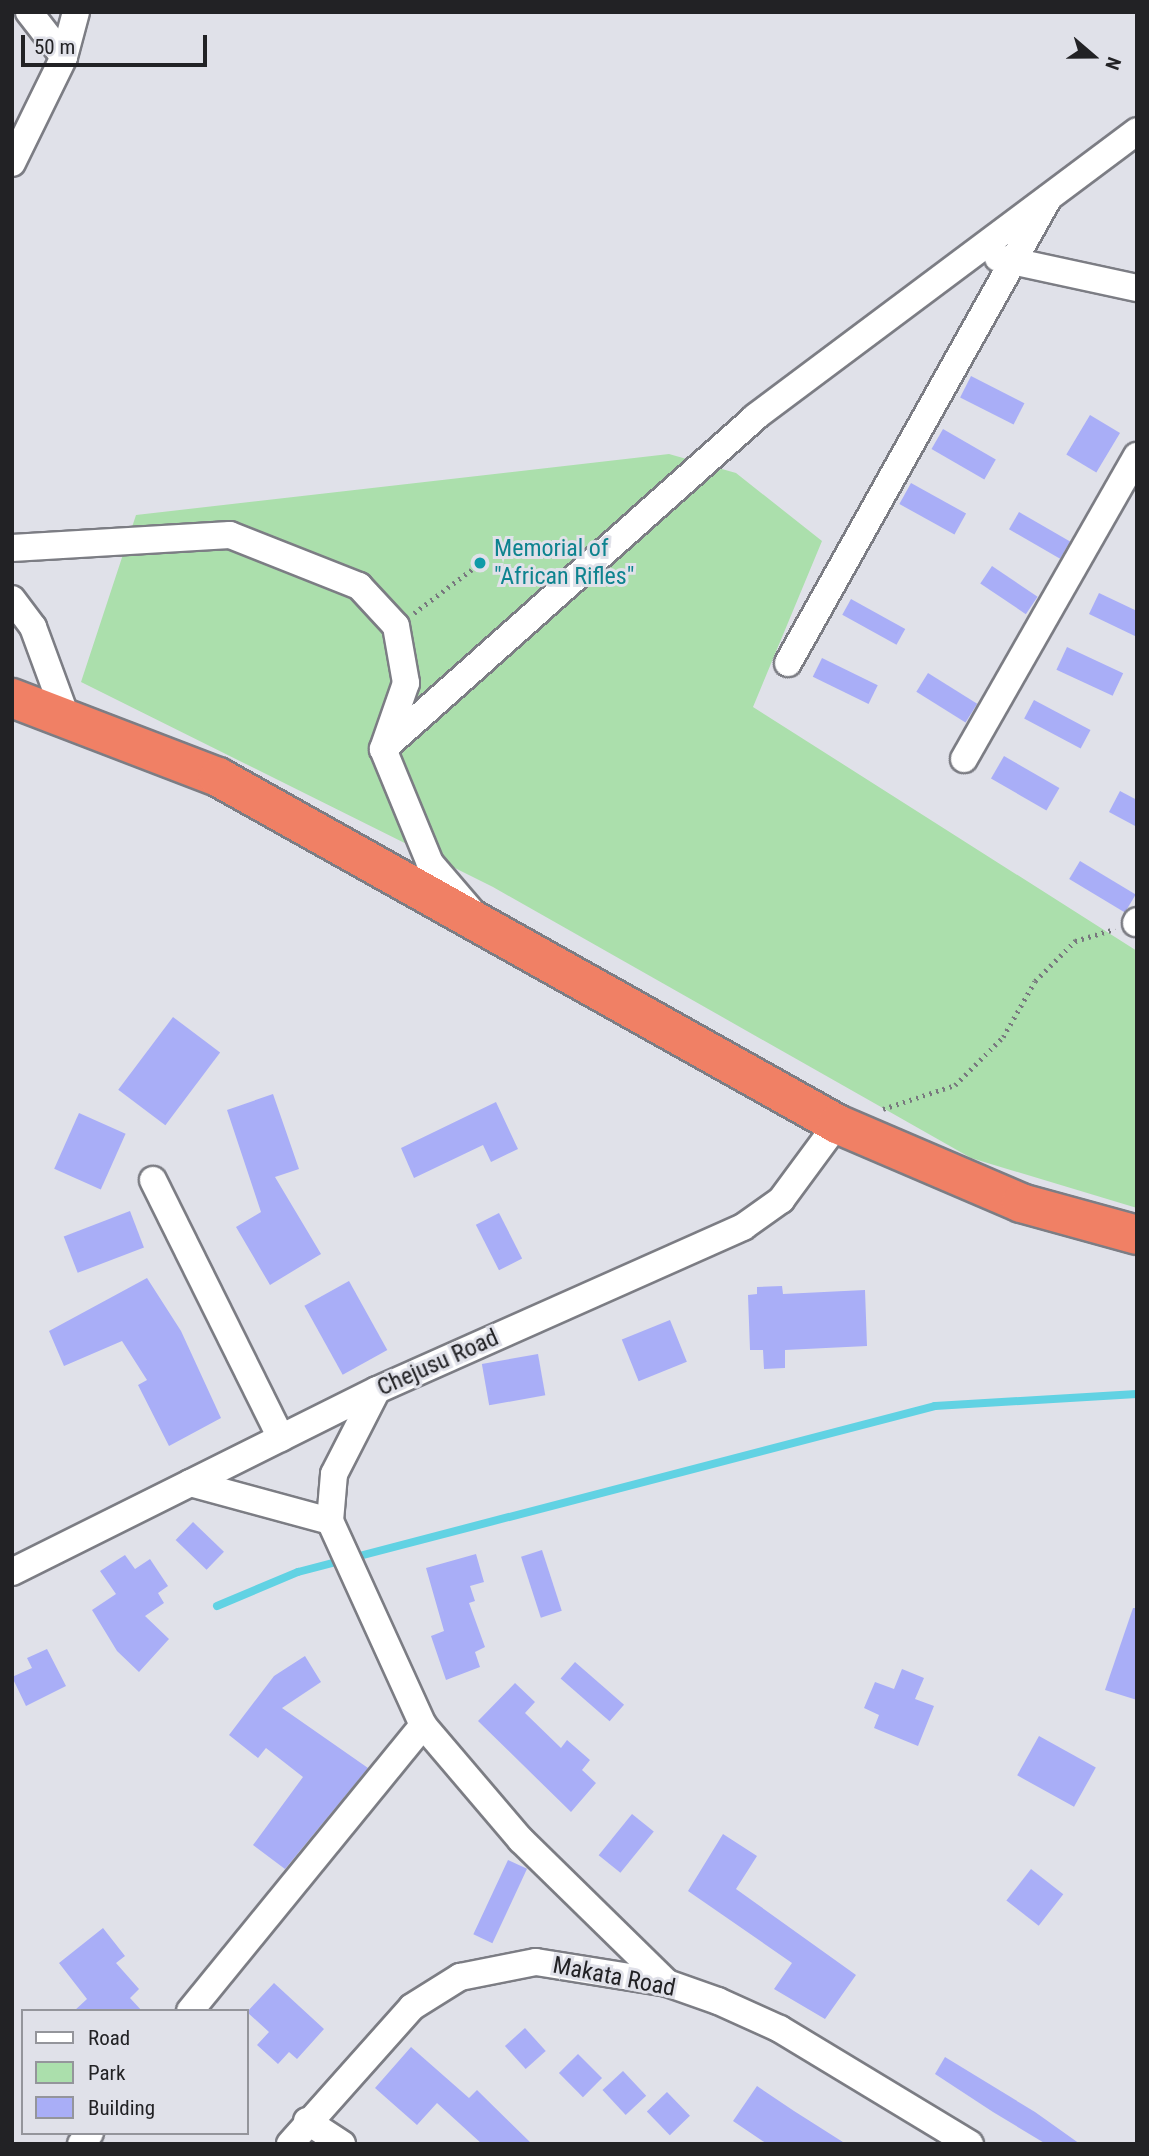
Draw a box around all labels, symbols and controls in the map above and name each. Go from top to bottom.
scale bar [24,21,210,65]
north arrow [1058,21,1128,91]
text: 50 m [34,35,75,59]
text: N [1100,54,1126,73]
place label: Memorial of "African Rifles" [494,535,634,591]
marker: Memorial of "African Rifles" [472,555,488,571]
street label: Chejusu Road [373,1323,503,1403]
street label: Makata Road [550,1951,678,2003]
legend [21,2009,248,2135]
text: Road [88,2026,130,2050]
text: Park [88,2061,125,2085]
text: Building [88,2096,155,2120]

